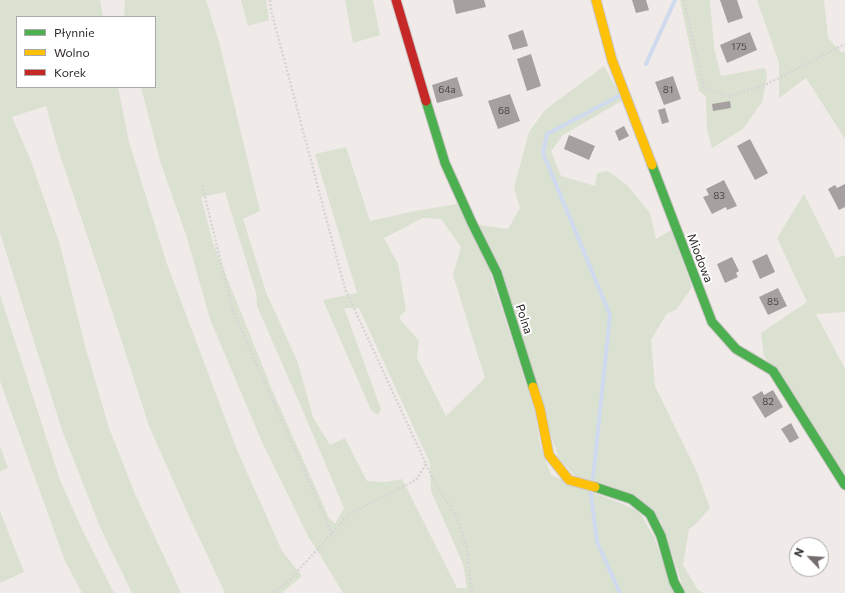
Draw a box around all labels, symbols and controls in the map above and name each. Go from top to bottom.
legend [16,16,156,88]
text: Płynnie [54,25,95,39]
house number: 175 [731,41,747,53]
text: Wolno [54,45,90,59]
text: Korek [54,65,86,79]
house number: 64a [438,84,456,96]
house number: 81 [663,84,673,96]
house number: 68 [498,105,510,117]
house number: 83 [713,190,725,202]
street label: Miodowa [684,231,716,285]
house number: 85 [767,296,779,308]
street label: Polna [512,302,536,336]
house number: 82 [762,396,774,408]
north arrow [789,537,829,577]
text: N [791,546,806,559]

